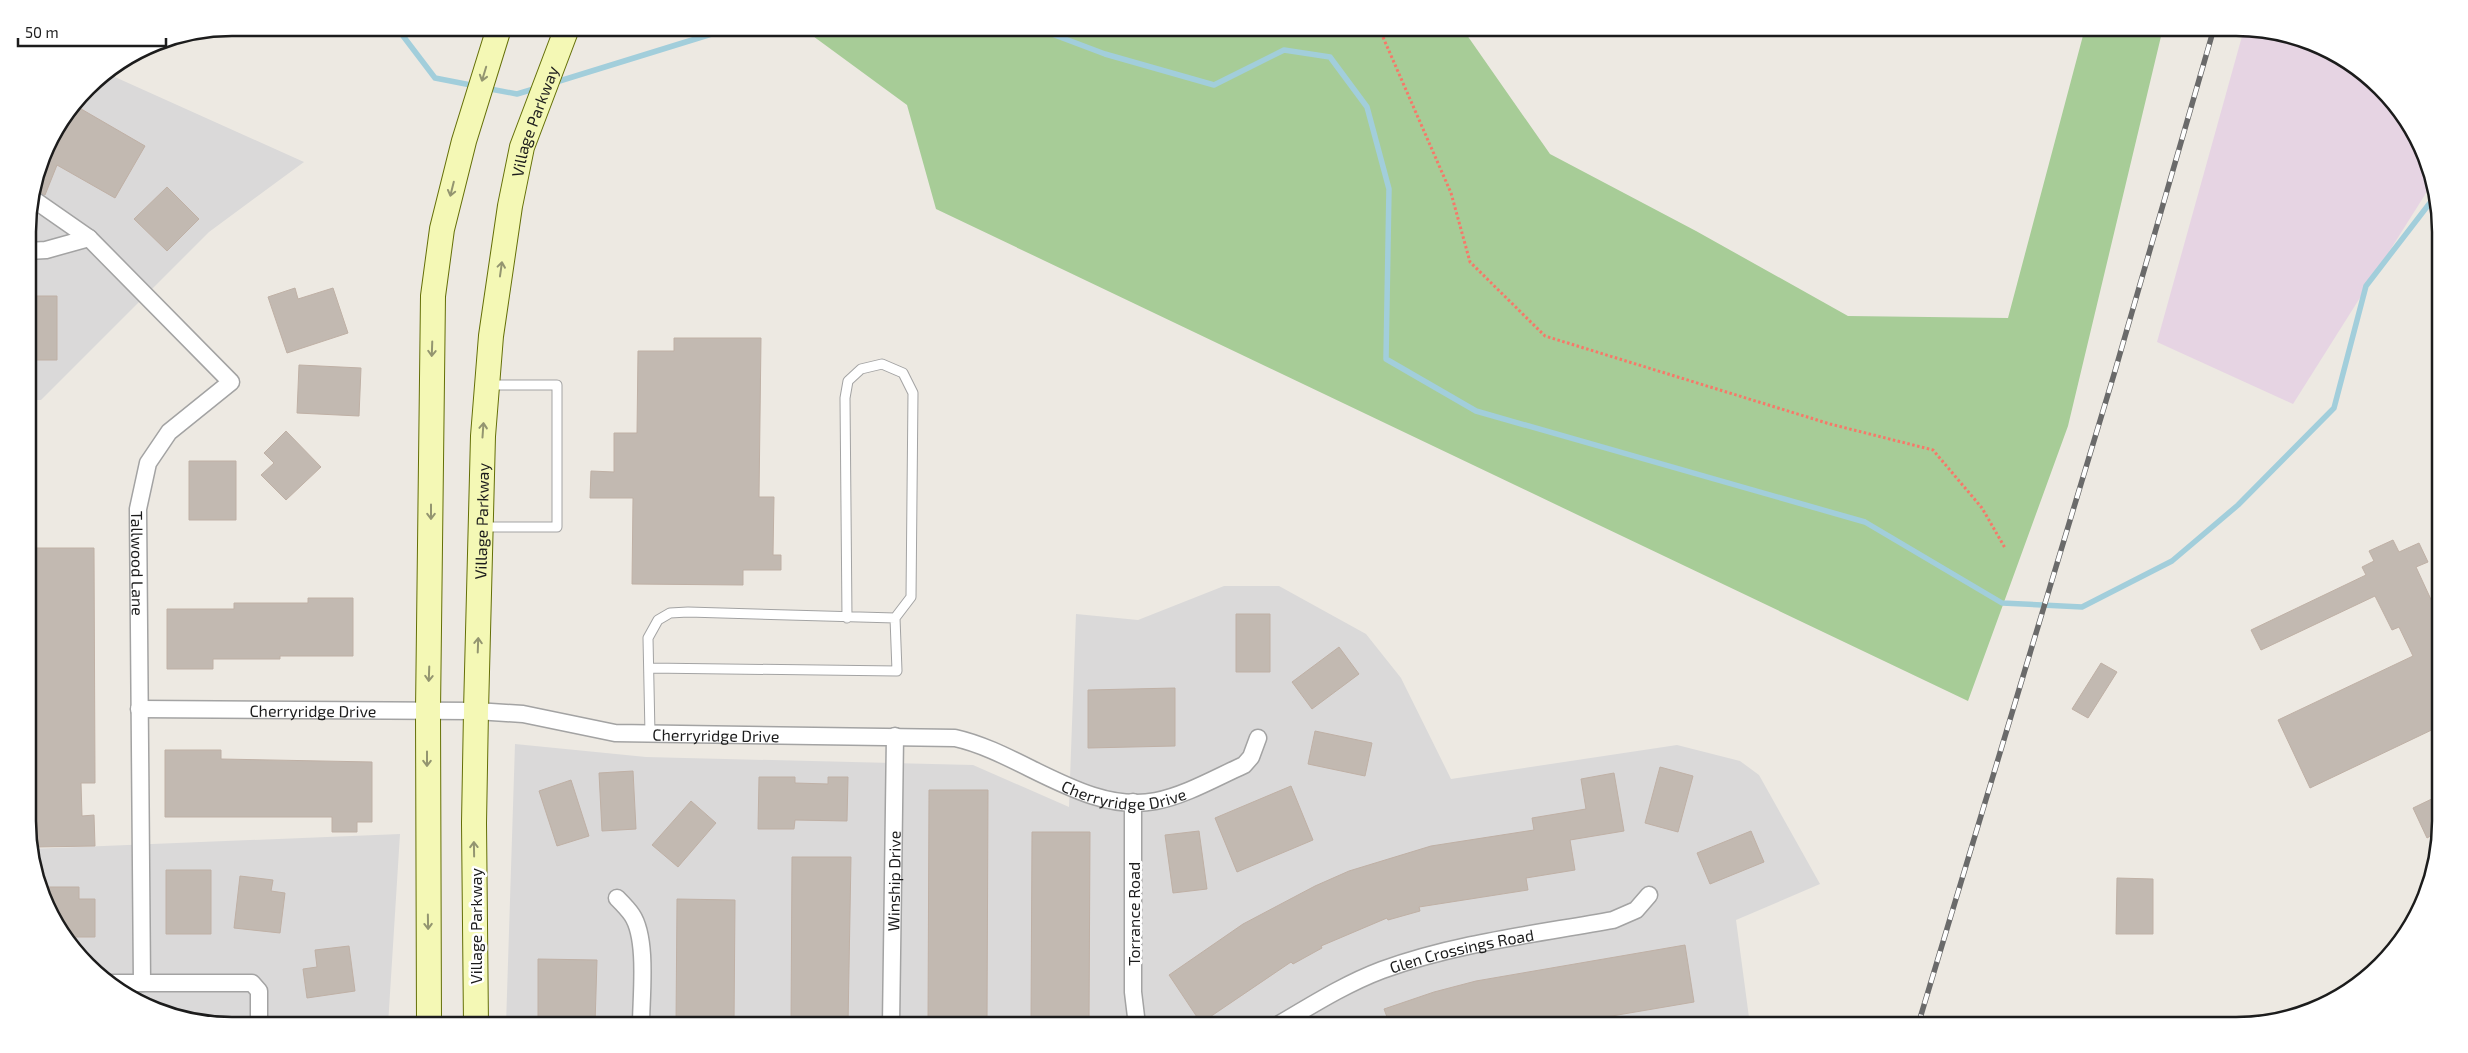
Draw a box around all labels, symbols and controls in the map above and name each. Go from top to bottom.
scale bar [18,15,165,47]
text: 50 m [25,23,59,41]
street label: Village Parkway [507,63,562,178]
one-way arrow [479,66,489,82]
one-way arrow [447,180,456,196]
one-way arrow [496,261,506,277]
one-way arrow [427,341,437,357]
one-way arrow [479,422,488,438]
street label: Village Parkway [470,462,492,579]
one-way arrow [426,504,436,520]
street label: Tallwood Lane [129,511,148,616]
one-way arrow [473,637,483,654]
one-way arrow [424,666,433,682]
street label: Cherryridge Drive [249,700,377,720]
street label: Cherryridge Drive [652,724,780,745]
one-way arrow [423,751,432,767]
street label: Cherryridge Drive [1059,775,1189,813]
street label: Winship Drive [883,831,903,931]
one-way arrow [470,841,479,857]
street label: Torrance Road [1124,862,1143,966]
street label: Village Parkway [466,867,485,984]
one-way arrow [423,914,433,930]
street label: Glen Crossings Road [1387,924,1535,976]

